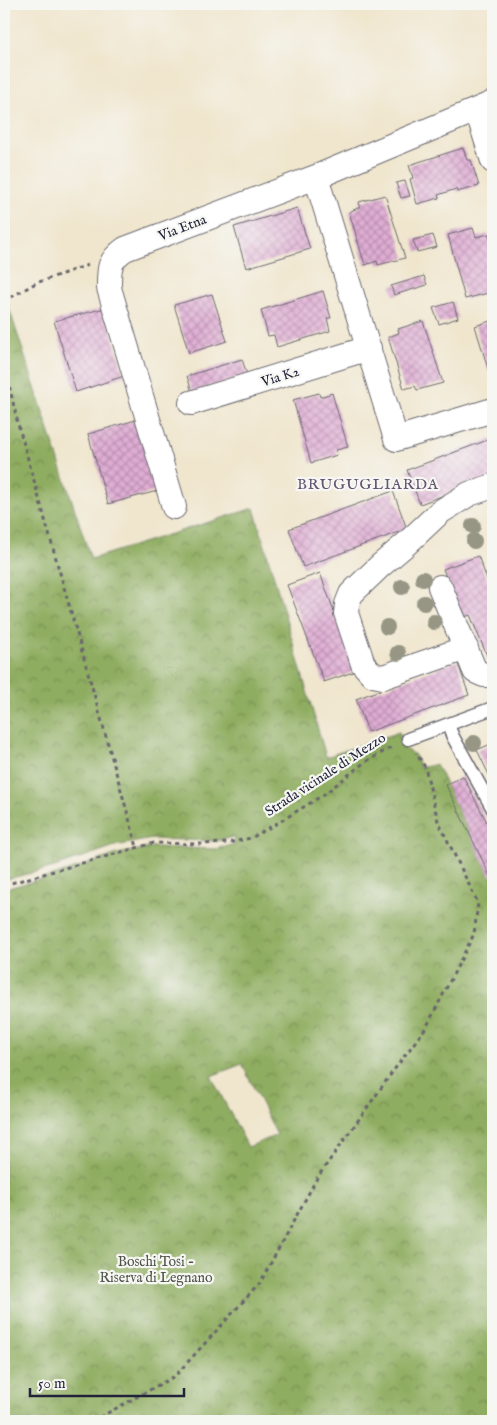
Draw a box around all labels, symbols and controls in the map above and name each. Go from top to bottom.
street label: Via Etna [155,210,210,246]
street label: Via K2 [258,363,302,392]
district label: BRUGUGLIARDA [297,475,439,494]
street label: Strada vicinale di Mezzo [262,729,390,821]
park label: Boschi Tosi - Riserva di Legnano [100,1253,213,1287]
scale bar [30,1365,184,1397]
text: 50 m [38,1374,66,1393]

